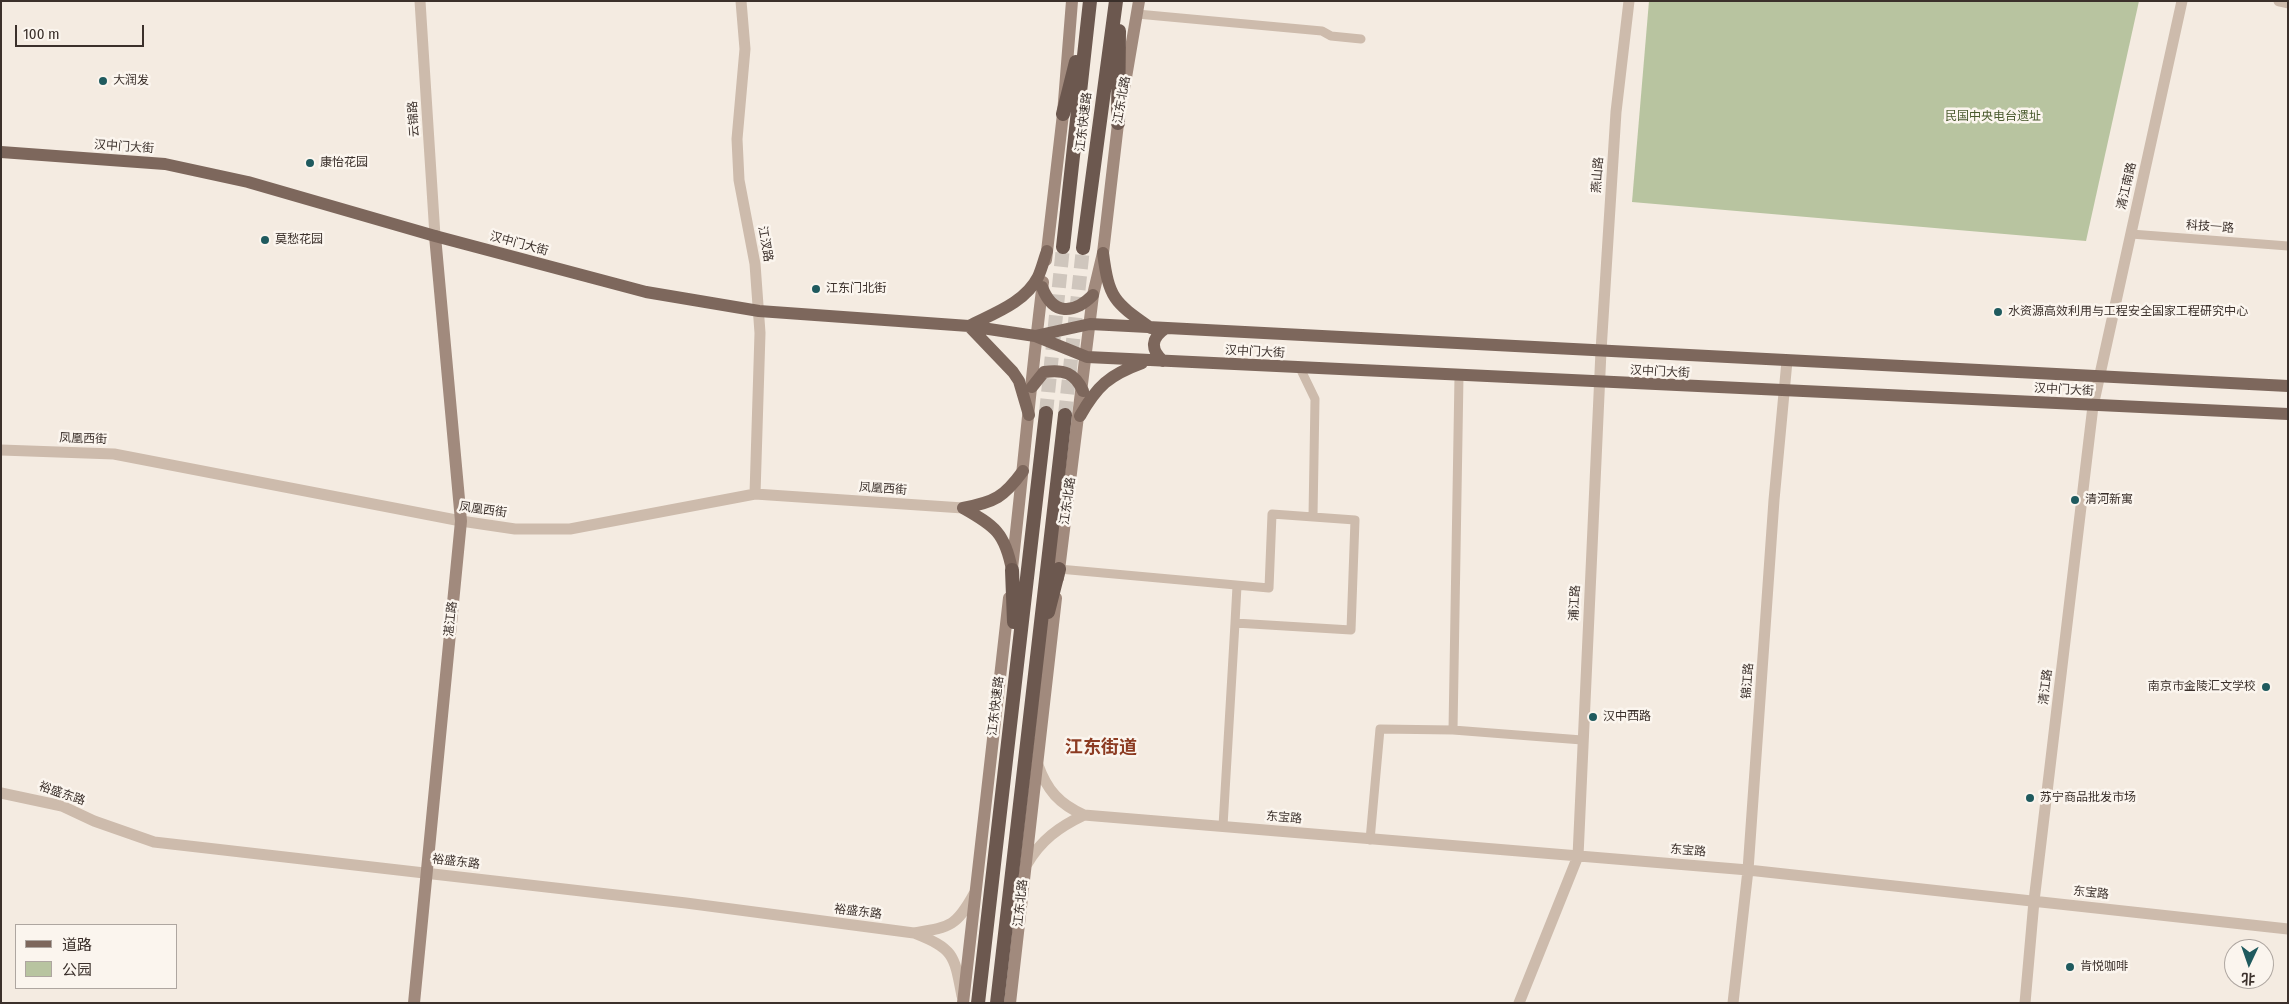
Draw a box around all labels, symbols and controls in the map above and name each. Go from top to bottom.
scale bar [18,15,146,47]
text: 100 m [23,25,60,43]
place label: 大润发 [113,74,149,88]
marker: 大润发 [97,75,109,87]
street label: 江东北路 [1111,75,1133,125]
street label: 江东快速路 [1073,91,1095,153]
street label: 云锦路 [406,101,422,137]
park label: 民国中央电台遗址 [1945,110,2041,124]
street label: 汉中门大街 [94,138,154,156]
place label: 康怡花园 [320,156,368,170]
marker: 康怡花园 [304,157,316,169]
street label: 燕山路 [1590,157,1606,193]
street label: 清江南路 [2115,161,2139,211]
street label: 科技一路 [2186,218,2234,236]
street label: 江汊路 [755,225,775,263]
street label: 汉中门大街 [488,229,550,259]
place label: 莫愁花园 [275,233,323,247]
marker: 莫愁花园 [259,234,271,246]
place label: 江东门北街 [826,282,886,296]
marker: 江东门北街 [810,283,822,295]
place label: 水资源高效利用与工程安全国家工程研究中心 [2008,305,2248,319]
marker: 水资源高效利用与工程安全国家工程研究中心 [1992,306,2004,318]
street label: 汉中门大街 [1225,343,1285,361]
street label: 汉中门大街 [1630,363,1690,381]
street label: 汉中门大街 [2034,381,2094,399]
street label: 凤凰西街 [59,431,107,447]
street label: 江东北路 [1058,476,1078,526]
street label: 凤凰西街 [859,480,907,498]
place label: 清河新寓 [2085,493,2133,507]
marker: 清河新寓 [2069,494,2081,506]
street label: 凤凰西街 [458,500,508,520]
street label: 浦江路 [1567,585,1583,621]
street label: 湛江路 [442,600,460,638]
street label: 锦江路 [1740,663,1756,699]
street label: 清江路 [2037,668,2055,706]
street label: 江东快速路 [985,675,1007,737]
place label: 南京市金陵汇文学校 [2148,680,2256,694]
marker: 南京市金陵汇文学校 [2260,681,2272,693]
place label: 汉中西路 [1603,710,1651,724]
marker: 汉中西路 [1587,711,1599,723]
district label: 江东街道 [1065,737,1137,759]
street label: 裕盛东路 [37,779,87,809]
place label: 苏宁商品批发市场 [2040,791,2136,805]
marker: 苏宁商品批发市场 [2024,792,2036,804]
street label: 东宝路 [1265,809,1303,827]
street label: 东宝路 [1669,842,1707,860]
street label: 裕盛东路 [431,852,481,872]
street label: 江东北路 [1011,878,1031,928]
street label: 东宝路 [2072,884,2110,902]
street label: 裕盛东路 [833,902,883,922]
legend [15,924,178,989]
text: 道路 [62,936,92,954]
north arrow [2224,939,2274,989]
place label: 肯悦咖啡 [2080,960,2128,974]
text: 公园 [62,961,92,979]
marker: 肯悦咖啡 [2064,961,2076,973]
text: 北 [2241,970,2256,987]

